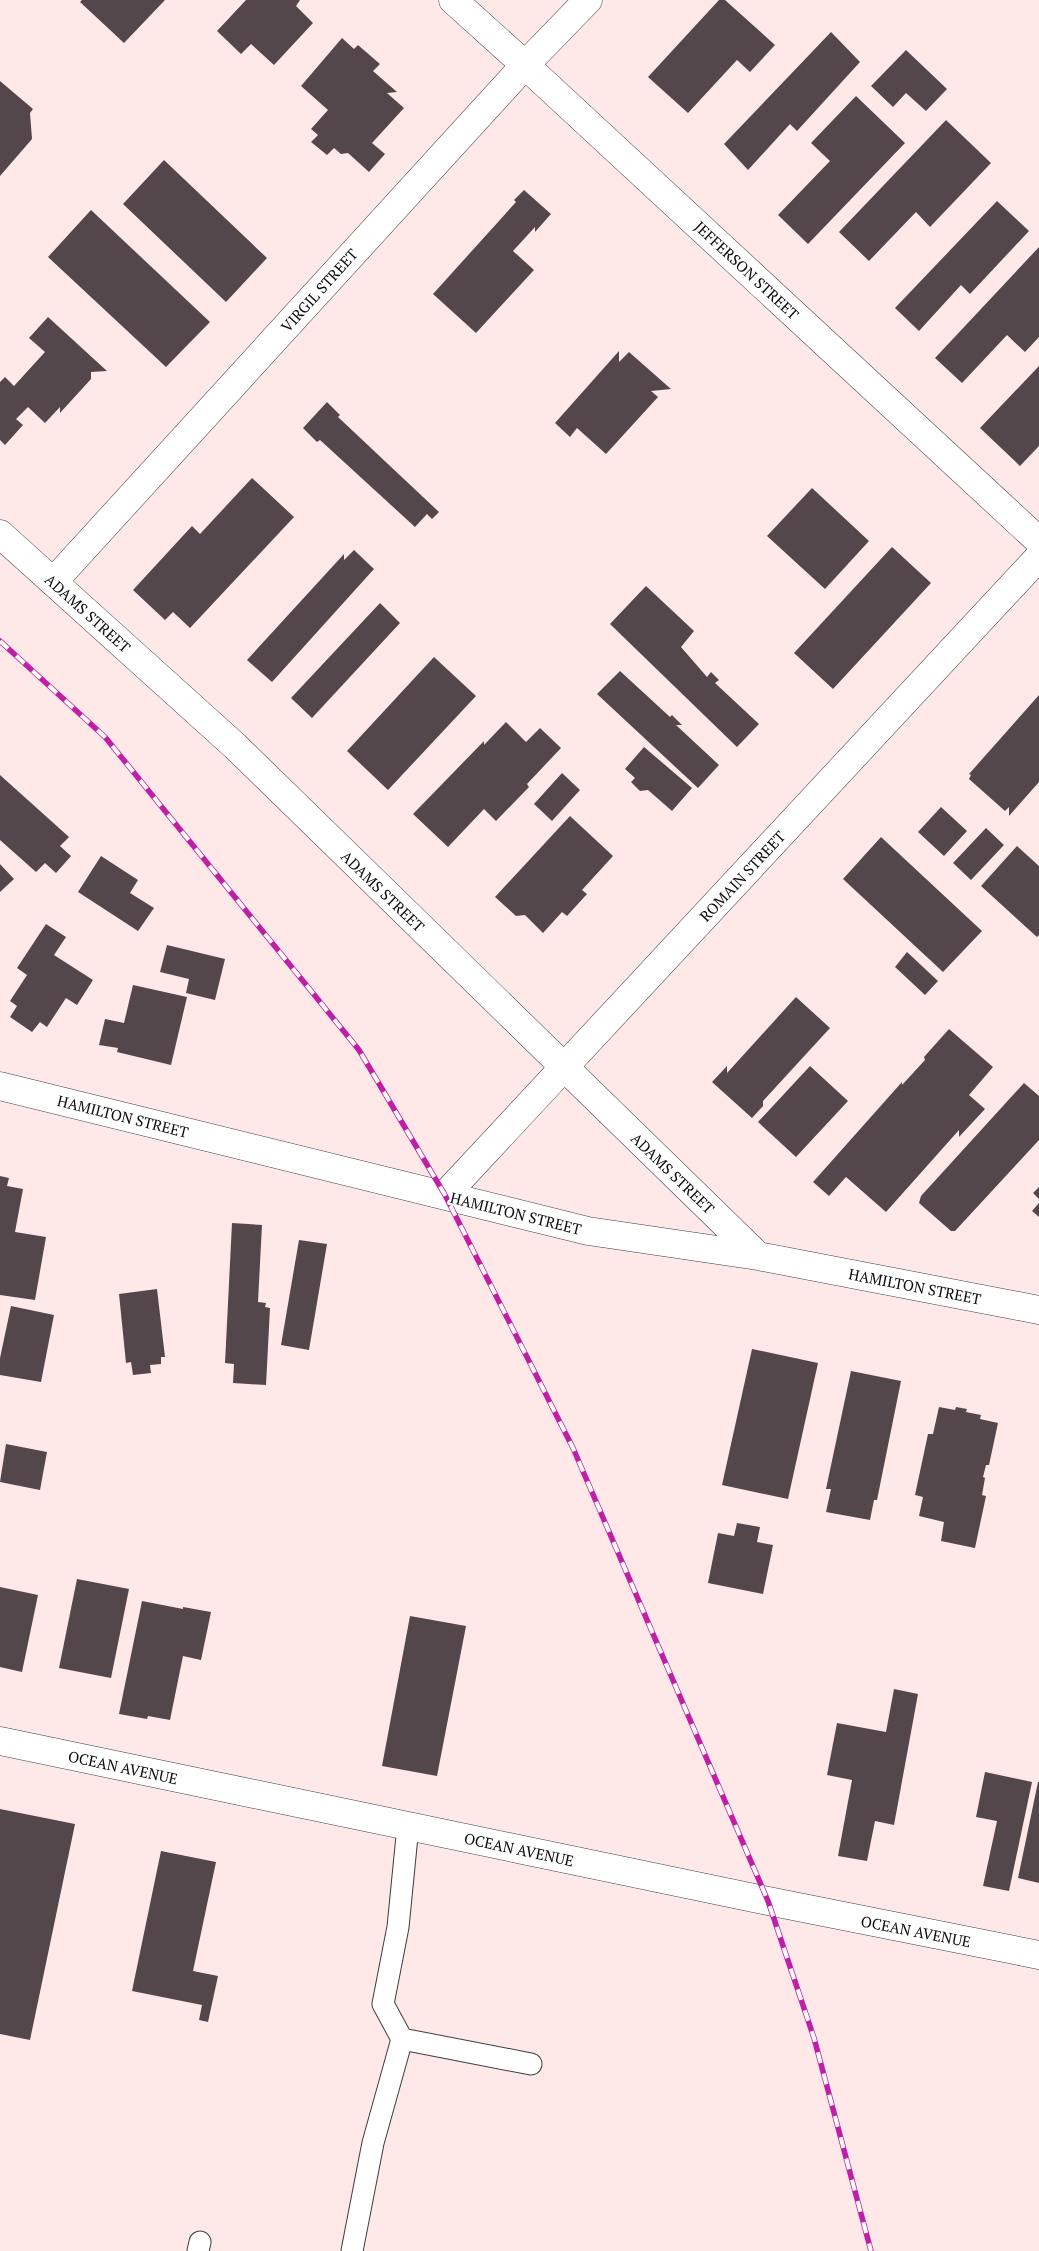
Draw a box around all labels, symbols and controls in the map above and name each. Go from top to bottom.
street label: JEFFERSON STREET [691,216,803,324]
street label: VIRGIL STREET [276,244,362,336]
street label: ADAMS STREET [41,569,135,657]
street label: ROMAIN STREET [695,826,789,926]
street label: ADAMS STREET [337,846,429,936]
street label: HAMILTON STREET [55,1090,191,1142]
street label: ADAMS STREET [627,1128,719,1218]
street label: HAMILTON STREET [448,1187,584,1239]
street label: HAMILTON STREET [847,1263,983,1309]
street label: OCEAN AVENUE [66,1746,180,1788]
street label: OCEAN AVENUE [462,1828,576,1870]
street label: OCEAN AVENUE [859,1911,973,1951]

